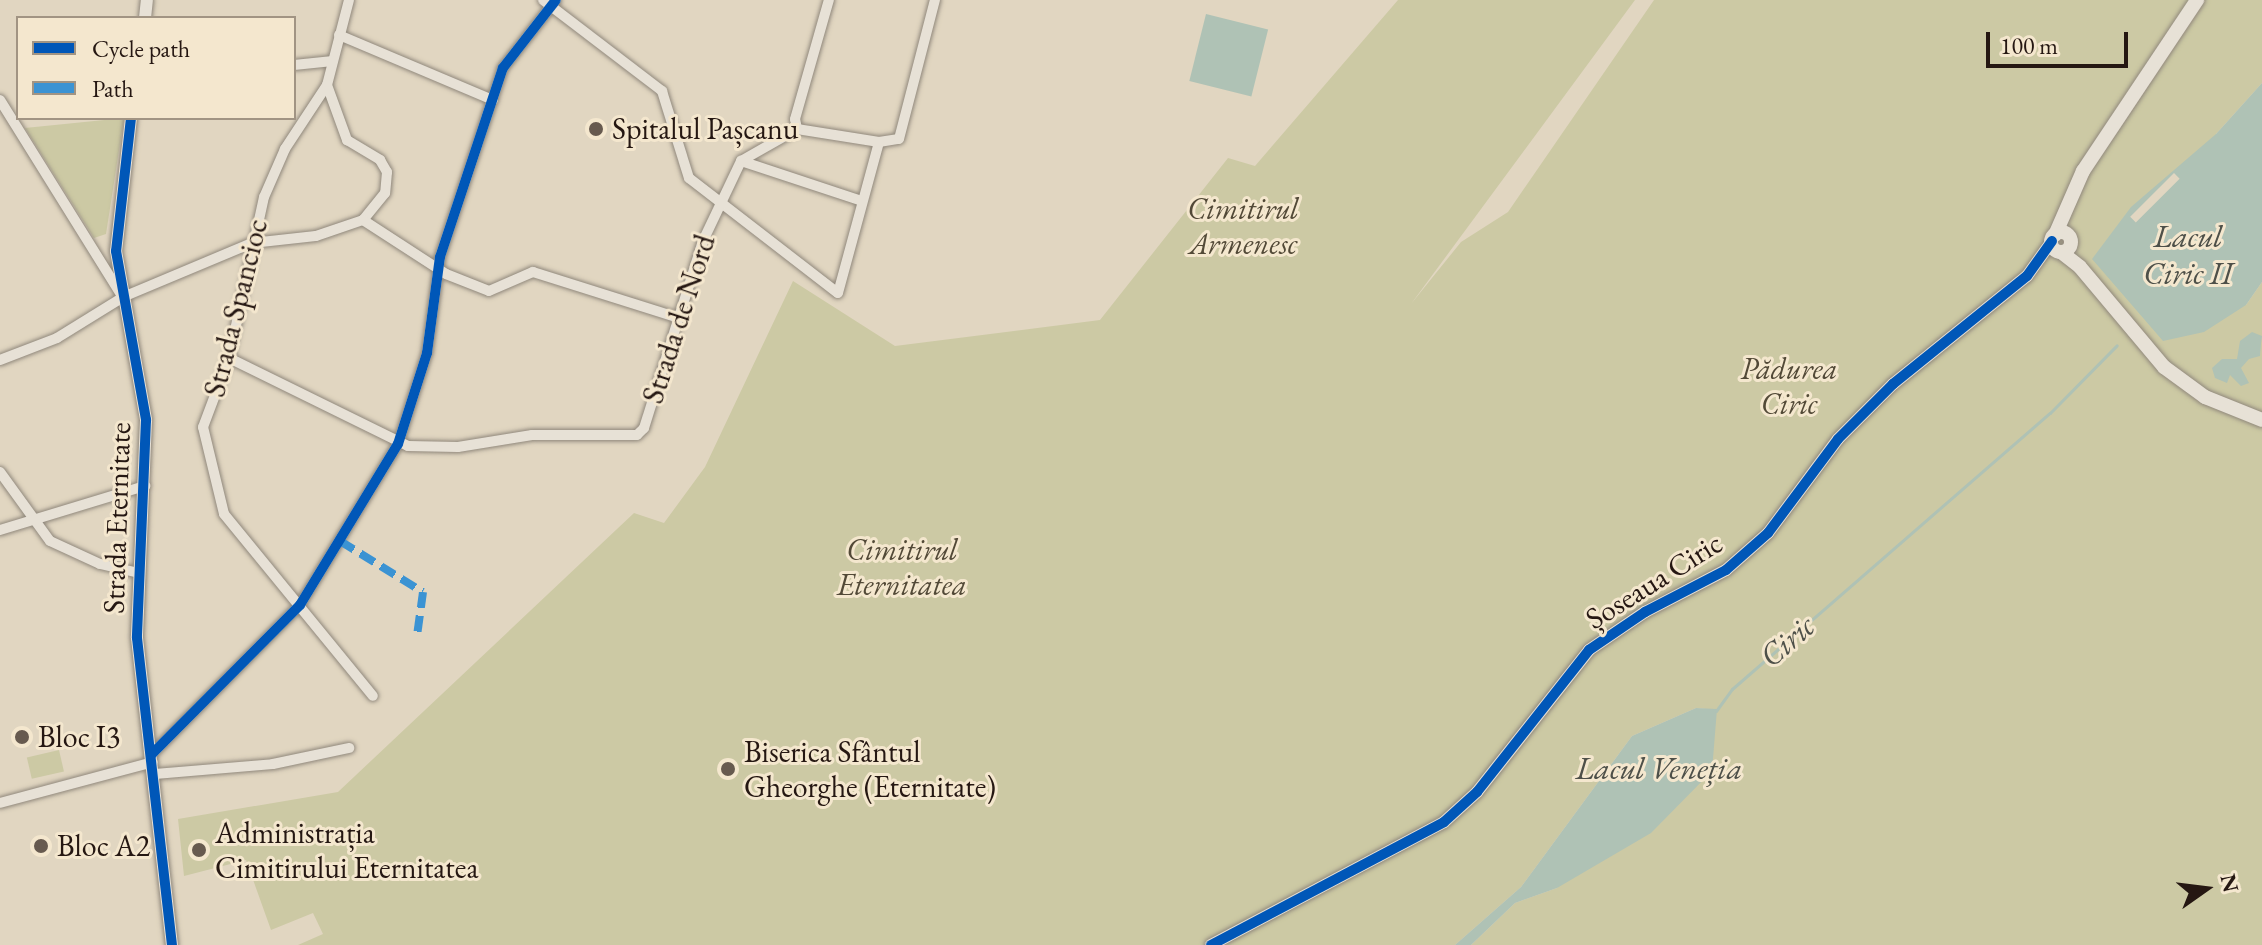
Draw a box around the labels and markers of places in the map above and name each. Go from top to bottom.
place label: Spitalul Pașcanu [612,111,799,147]
marker: Spitalul Pașcanu [587,120,605,138]
place label: Bloc I3 [38,719,120,755]
marker: Bloc I3 [13,728,31,746]
place label: Biserica Sfântul Gheorghe (Eternitate) [744,734,996,804]
marker: Biserica Sfântul Gheorghe (Eternitate) [719,760,737,778]
place label: Administrația Cimitirului Eternitatea [215,815,478,886]
place label: Bloc A2 [57,828,150,864]
marker: Bloc A2 [32,837,50,855]
marker: Administrația Cimitirului Eternitatea [190,841,208,859]

